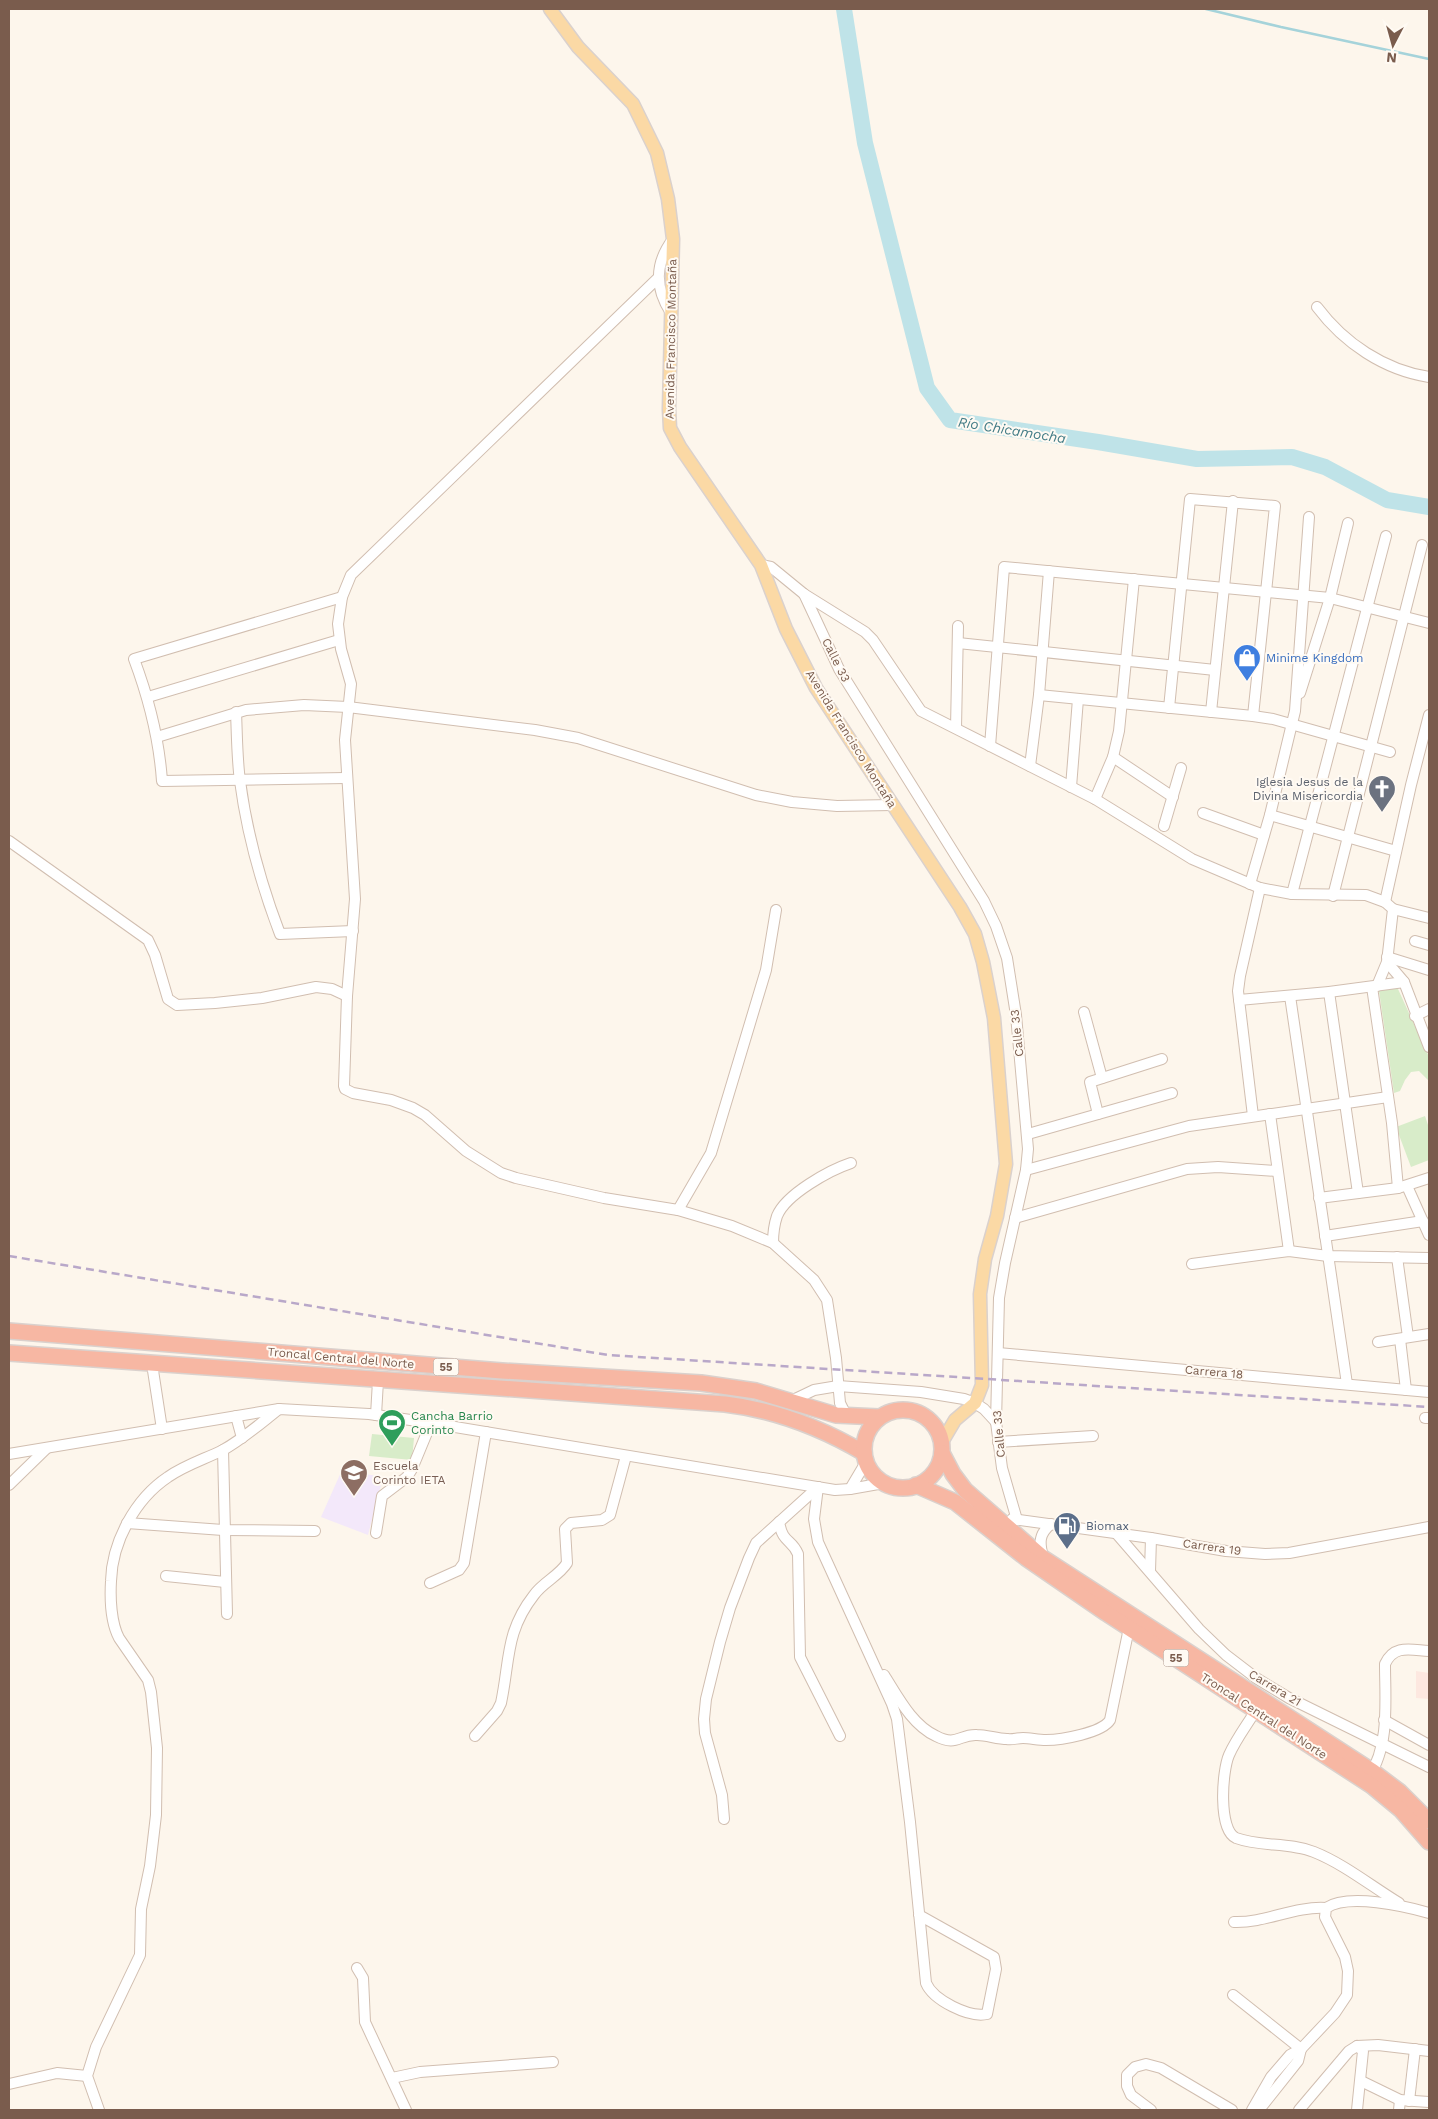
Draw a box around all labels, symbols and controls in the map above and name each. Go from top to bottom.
north arrow [1368,20,1418,70]
text: N [1386,49,1398,66]
street label: Avenida Francisco Montaña [663,259,679,419]
water label: Río Chicamocha [957,414,1067,446]
street label: Calle 33 [819,636,853,684]
shop icon: Minime Kingdom [1232,643,1262,682]
place label: Minime Kingdom [1266,651,1364,665]
street label: Avenida Francisco Montaña [803,667,899,811]
church icon: Iglesia Jesus de la Divina Misericordia [1367,774,1397,813]
place label: Iglesia Jesus de la Divina Misericordia [1253,775,1363,803]
street label: Calle 33 [1008,1009,1026,1057]
street label: Troncal Central del Norte [267,1345,415,1371]
road number: 55 [434,1358,458,1375]
street label: Carrera 18 [1184,1362,1244,1382]
sports icon: Cancha Barrio Corinto [377,1408,407,1447]
place label: Cancha Barrio Corinto [411,1409,493,1437]
street label: Calle 33 [990,1410,1008,1458]
school or university icon: Escuela Corinto IETA [339,1458,369,1497]
place label: Escuela Corinto IETA [373,1459,446,1487]
fuel station icon: Biomax [1052,1511,1082,1550]
place label: Biomax [1086,1519,1129,1533]
street label: Carrera 19 [1182,1536,1242,1558]
road number: 55 [1164,1650,1188,1666]
street label: Carrera 21 [1246,1667,1304,1709]
street label: Troncal Central del Norte [1198,1670,1330,1762]

